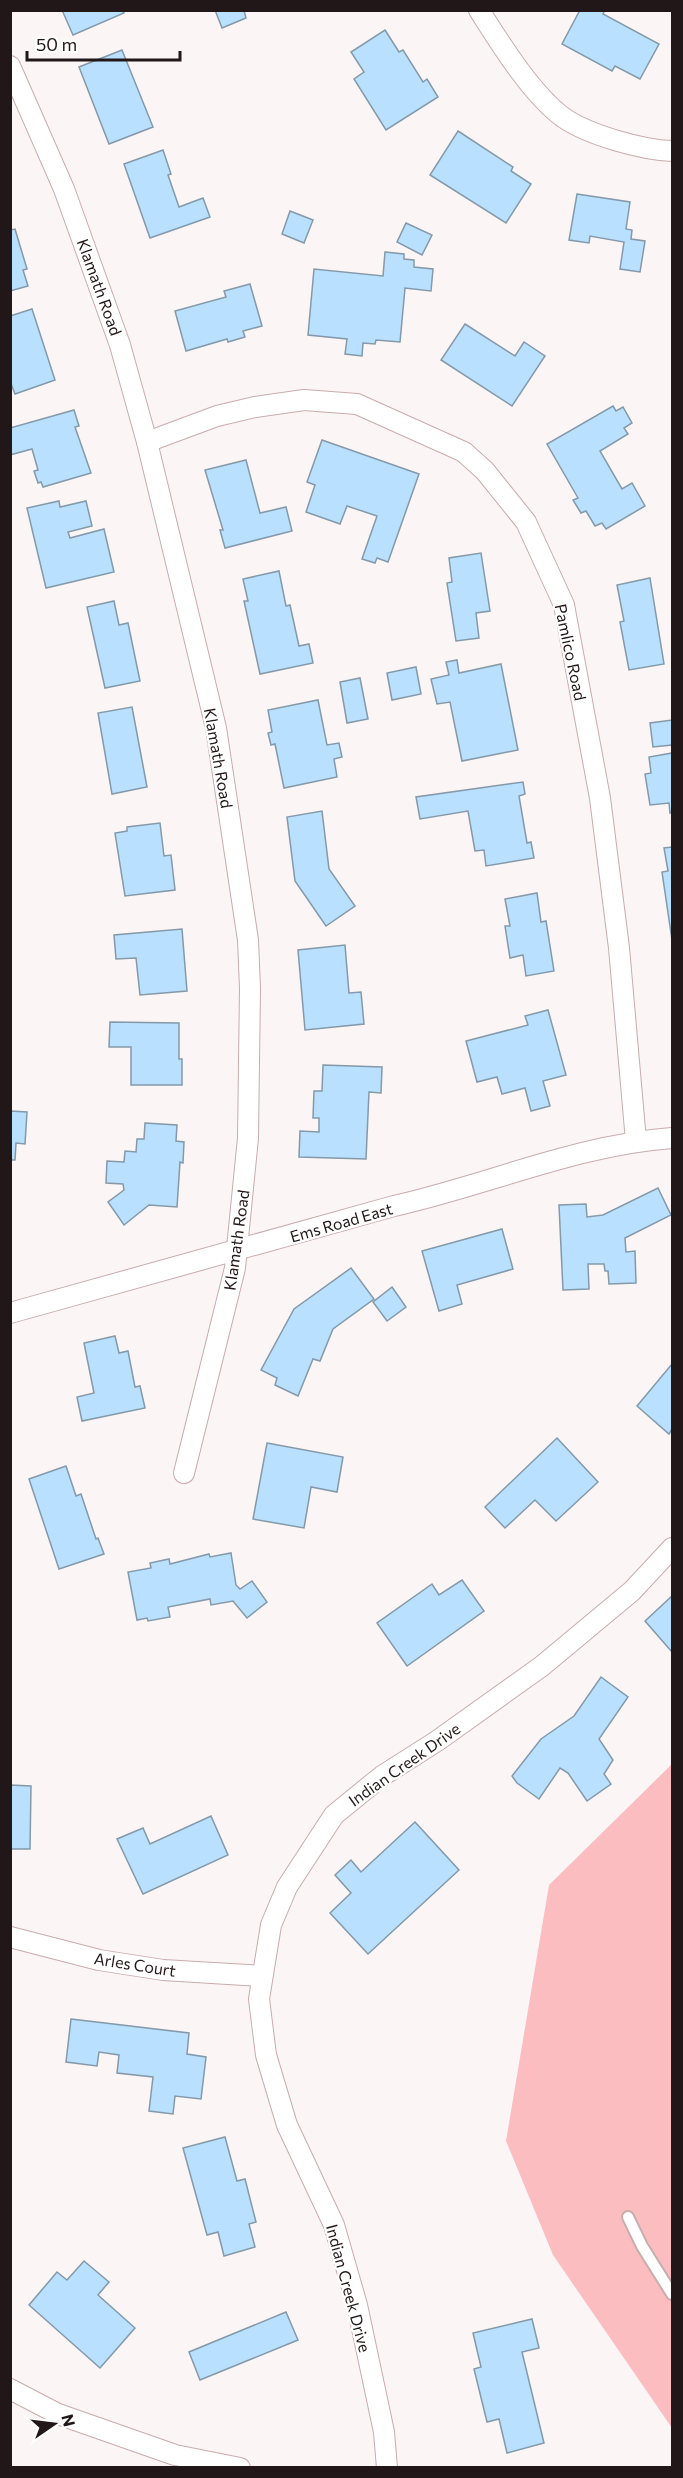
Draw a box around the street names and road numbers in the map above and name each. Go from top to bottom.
street label: Klamath Road [74,236,126,338]
street label: Pamlico Road [551,602,591,702]
street label: Klamath Road [201,706,237,810]
street label: Klamath Road [220,1188,252,1292]
street label: Ems Road East [287,1198,395,1246]
street label: Indian Creek Drive [345,1718,463,1810]
street label: Arles Court [93,1948,178,1980]
street label: Indian Creek Drive [323,2222,375,2354]

